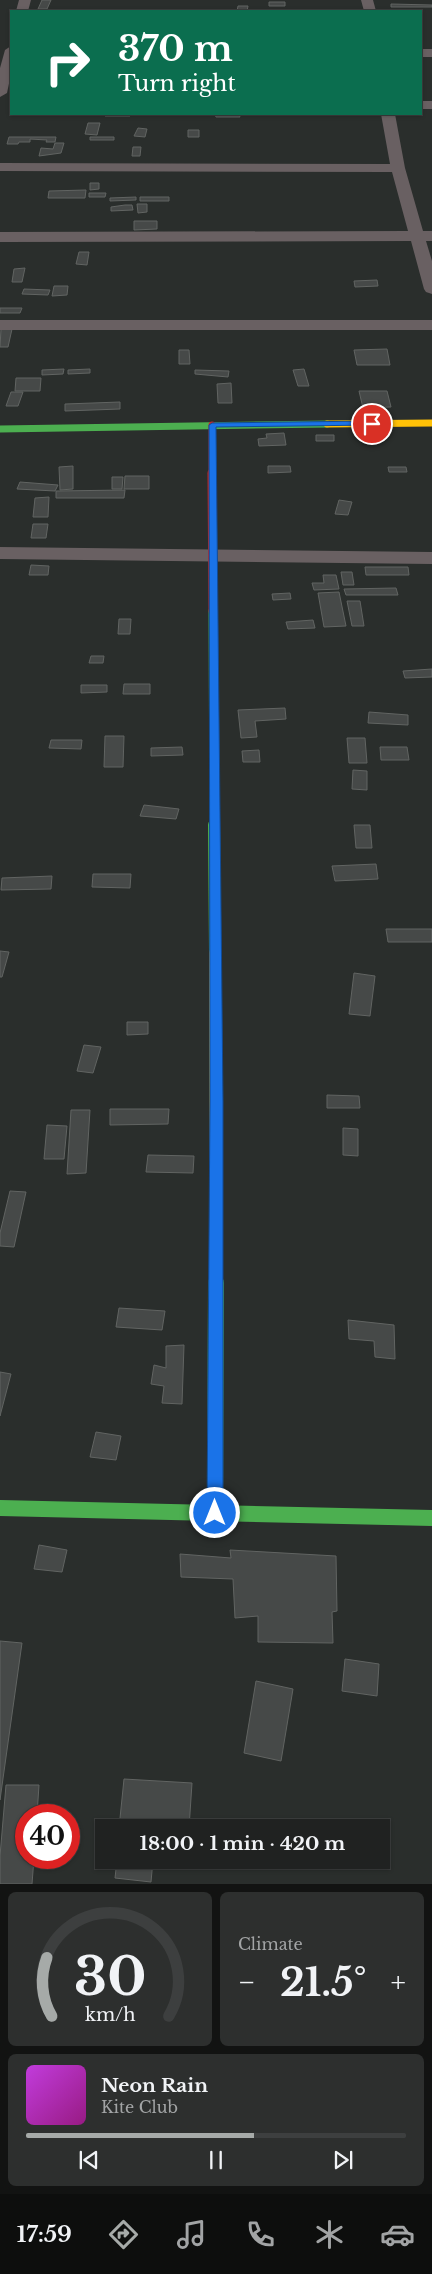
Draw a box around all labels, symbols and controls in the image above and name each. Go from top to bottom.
text: 370 m [118,27,233,70]
icon: right [35,30,100,95]
text: Turn right [118,70,236,97]
pin [351,403,393,445]
icon: arrive [358,410,386,438]
position arrow [188,1486,240,1538]
speed limit sign: 40 [15,1804,80,1869]
text: 18:00 · 1 min · 420 m [140,1832,345,1855]
text: Climate [238,1934,303,1954]
text: 30 [74,1945,146,2009]
text: 21.5° [280,1959,366,2006]
text: − [238,1965,256,2000]
text: + [391,1965,406,2000]
text: km/h [85,2004,135,2026]
text: Neon Rain [101,2074,208,2097]
text: Kite Club [101,2097,178,2117]
icon: previous [75,2146,103,2174]
icon: pause [202,2146,230,2174]
icon: next [329,2146,357,2174]
icon: directions [106,2217,141,2252]
icon: music [174,2217,209,2252]
icon: phone [243,2217,278,2252]
icon: climate [312,2217,347,2252]
icon: car [380,2217,415,2252]
text: 17:59 [17,2221,72,2248]

